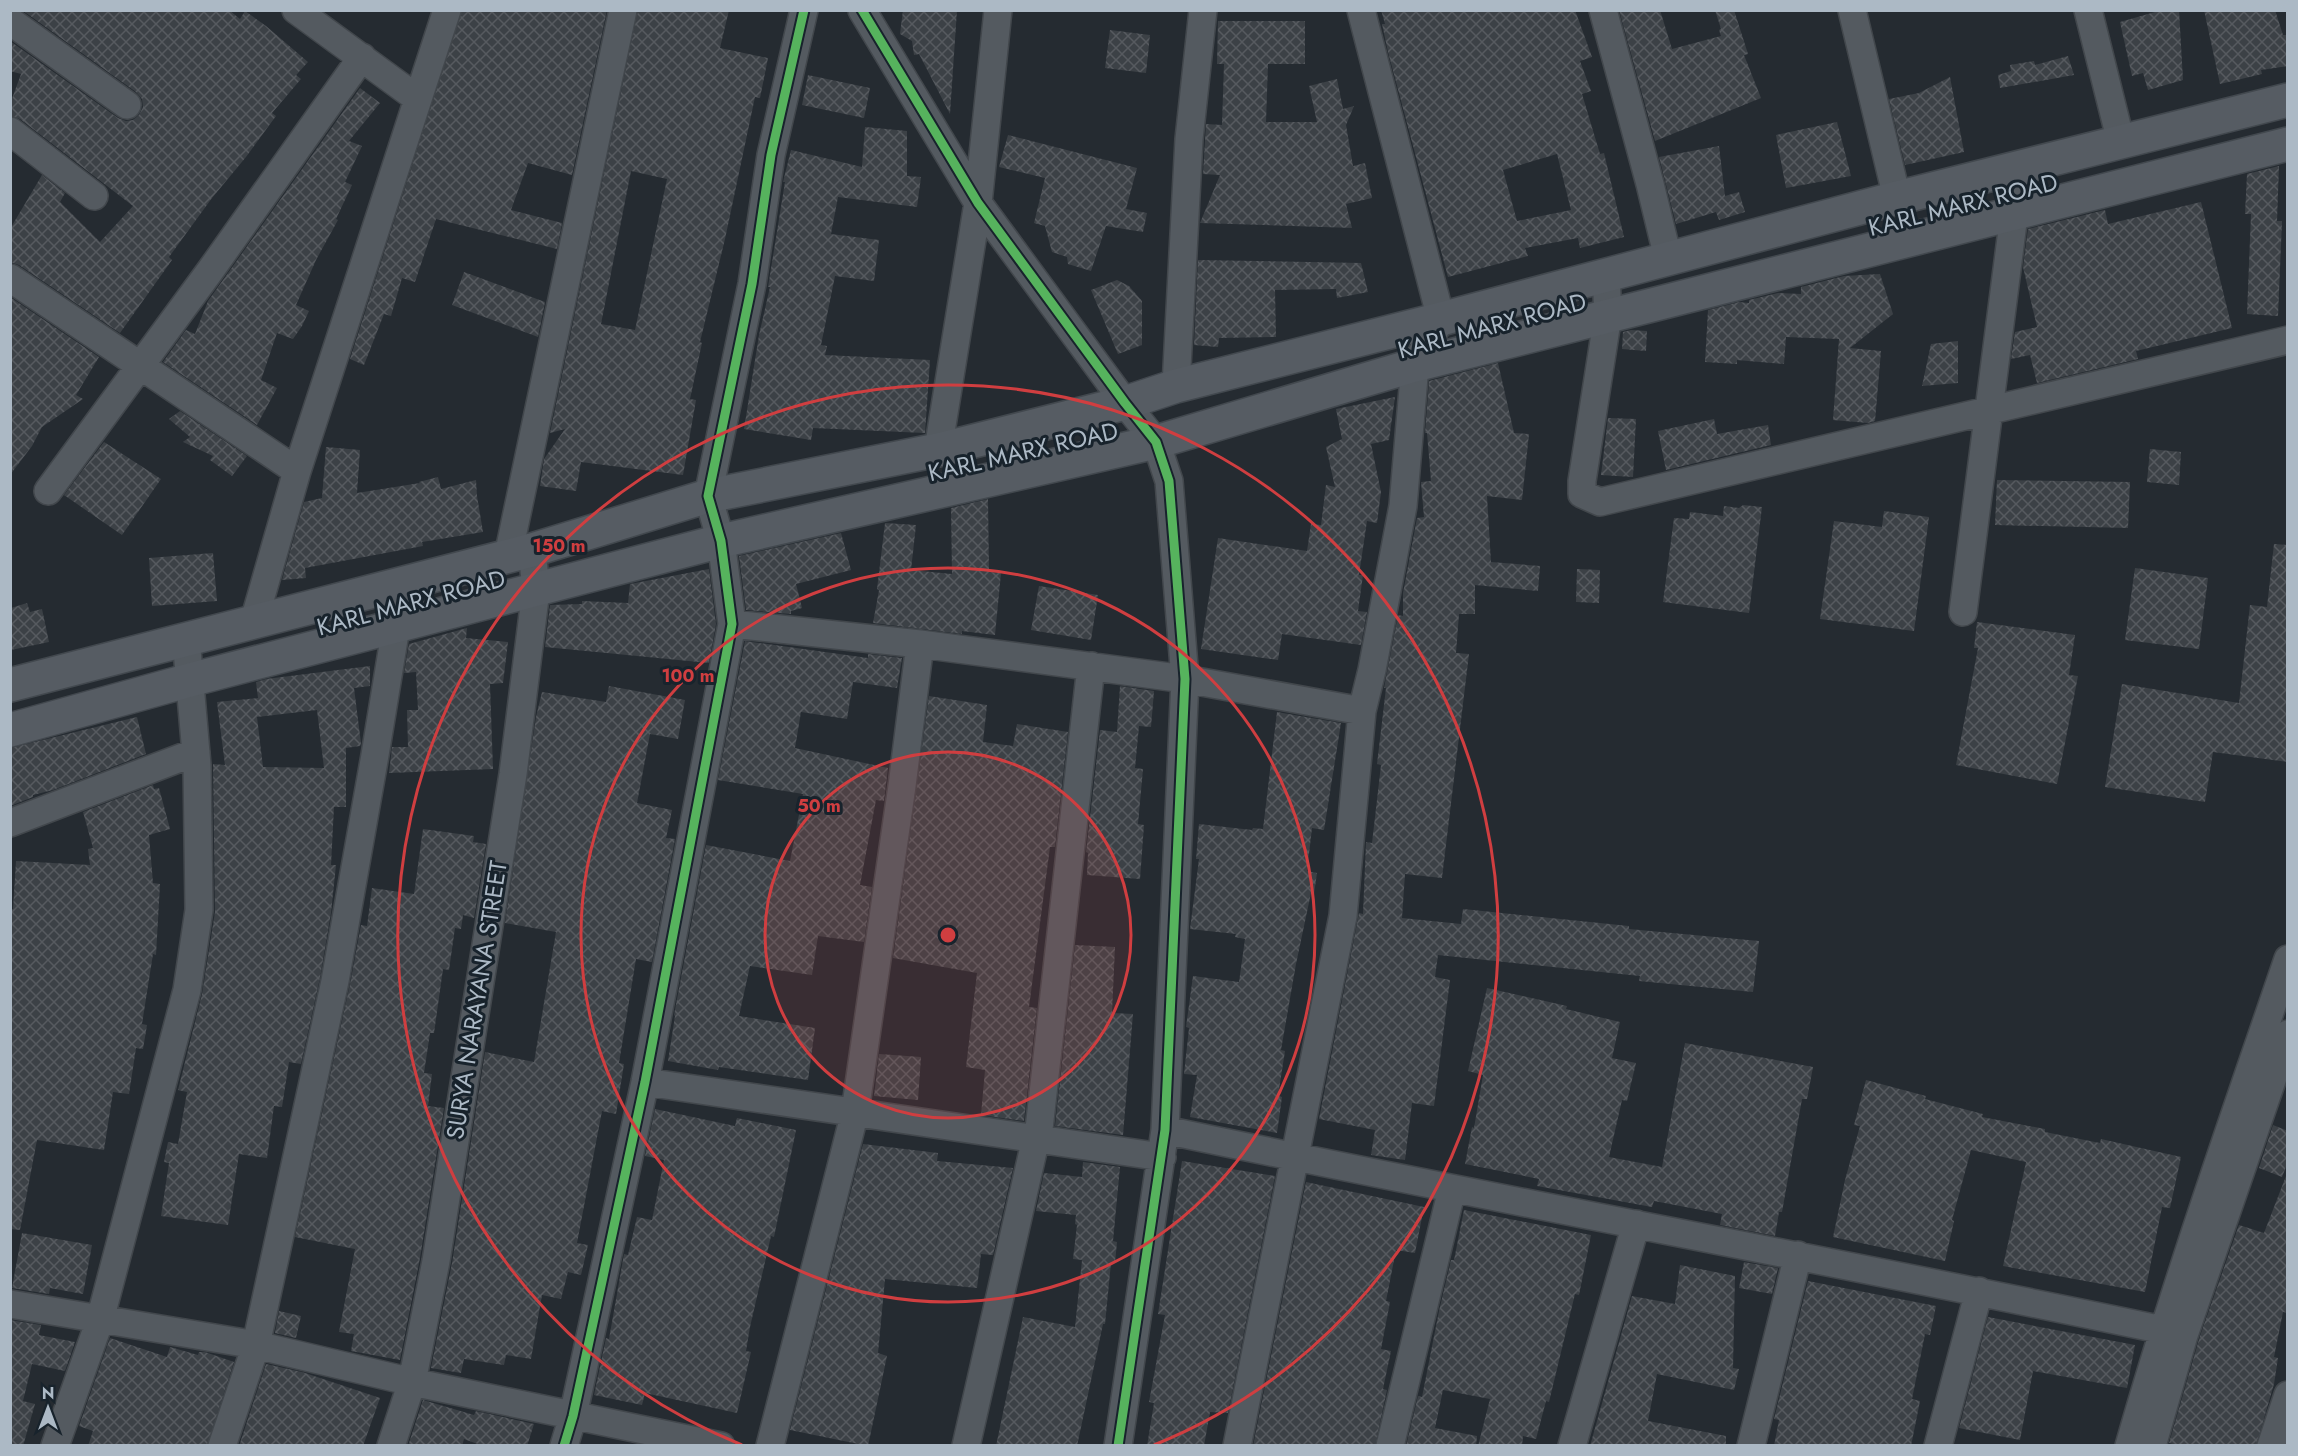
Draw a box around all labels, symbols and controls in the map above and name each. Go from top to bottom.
street label: KARL MARX ROAD [1865,164,2061,245]
street label: KARL MARX ROAD [1394,284,1590,368]
street label: KARL MARX ROAD [924,413,1121,490]
text: 150 m [533,533,585,559]
street label: KARL MARX ROAD [313,561,509,645]
text: 100 m [661,663,715,689]
text: 50 m [797,793,841,819]
street label: SURYA NARAYANA STREET [437,858,516,1142]
centre of rings [938,925,958,945]
north arrow [18,1378,78,1438]
text: N [42,1382,54,1405]

